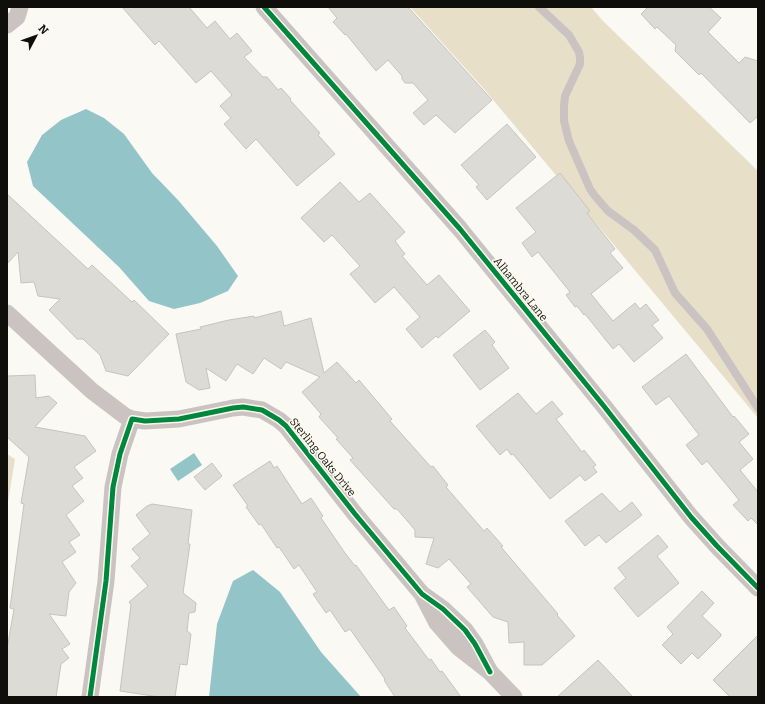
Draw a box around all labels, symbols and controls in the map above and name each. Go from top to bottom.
north arrow [16,16,56,56]
text: N [35,22,51,38]
street label: Alhambra Lane [491,255,550,324]
street label: Sterling Oaks Drive [287,415,358,499]

